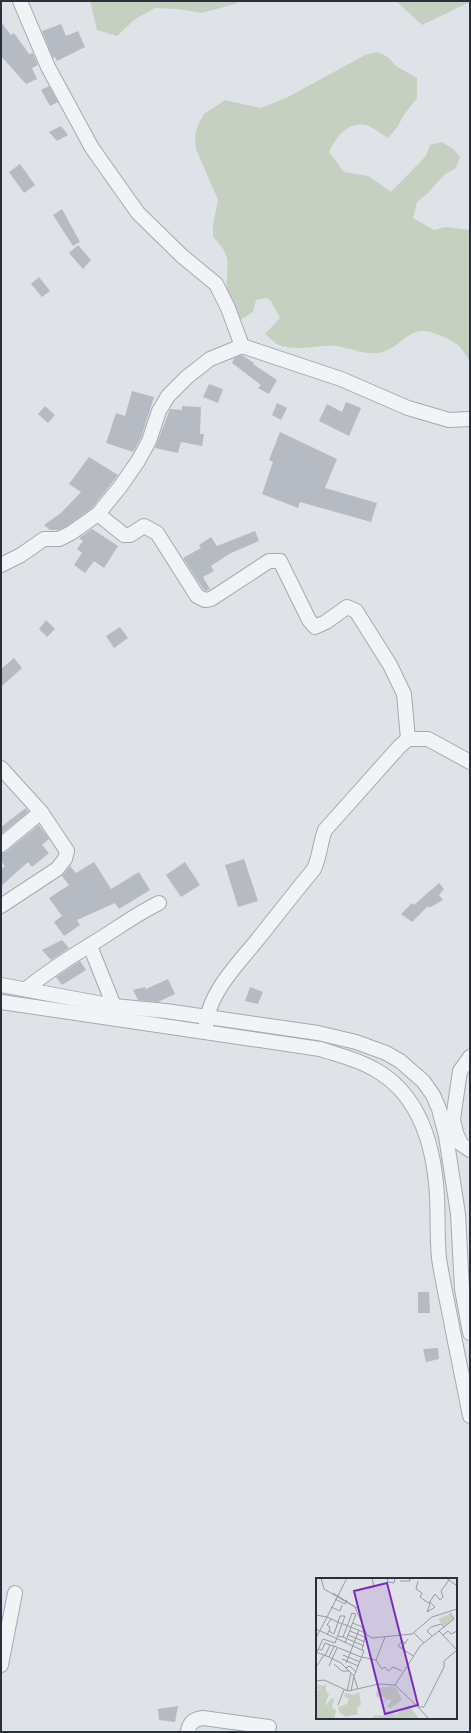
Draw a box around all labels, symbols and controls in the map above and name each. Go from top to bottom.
inset map [316,1578,457,1719]

